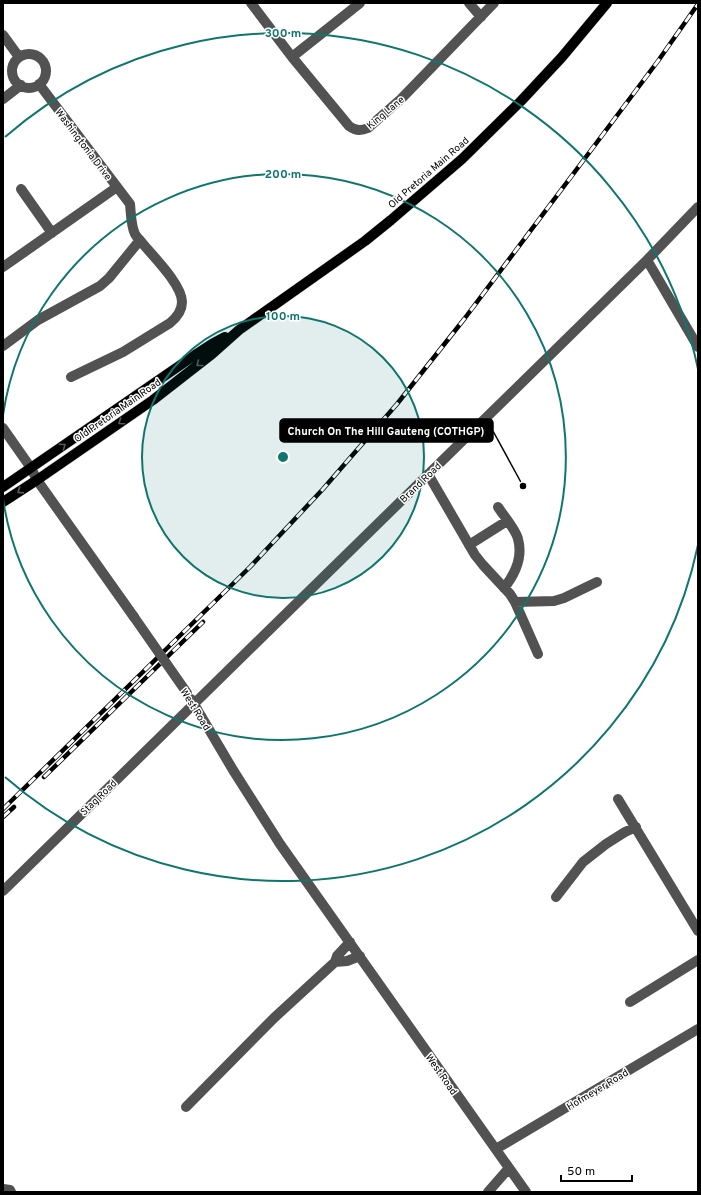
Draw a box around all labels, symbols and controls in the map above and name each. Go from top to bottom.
text: 300 m [265,26,301,42]
street label: King Lane [365,94,407,133]
street label: Washingtonia Drive [52,106,114,183]
street label: Old Pretoria Main Road [386,134,472,212]
text: 200 m [265,167,301,183]
text: 100 m [266,309,300,325]
one-way arrow [196,359,203,366]
street label: Old Pretoria Main Road [72,376,164,446]
one-way arrow [119,417,126,424]
callout: Church On The Hill Gauteng (COTHGP) [280,419,493,442]
text: Church On The Hill Gauteng (COTHGP) [288,425,484,439]
one-way arrow [59,443,66,451]
centre of rings [276,450,290,464]
street label: Brand Road [398,460,444,506]
one-way arrow [17,486,24,494]
street label: West Road [177,686,213,733]
street label: Stag Road [78,777,120,819]
street label: West Road [422,1052,460,1098]
street label: Hofmeyer Road [565,1067,631,1114]
scale bar [561,1157,632,1183]
text: 50 m [567,1164,595,1180]

